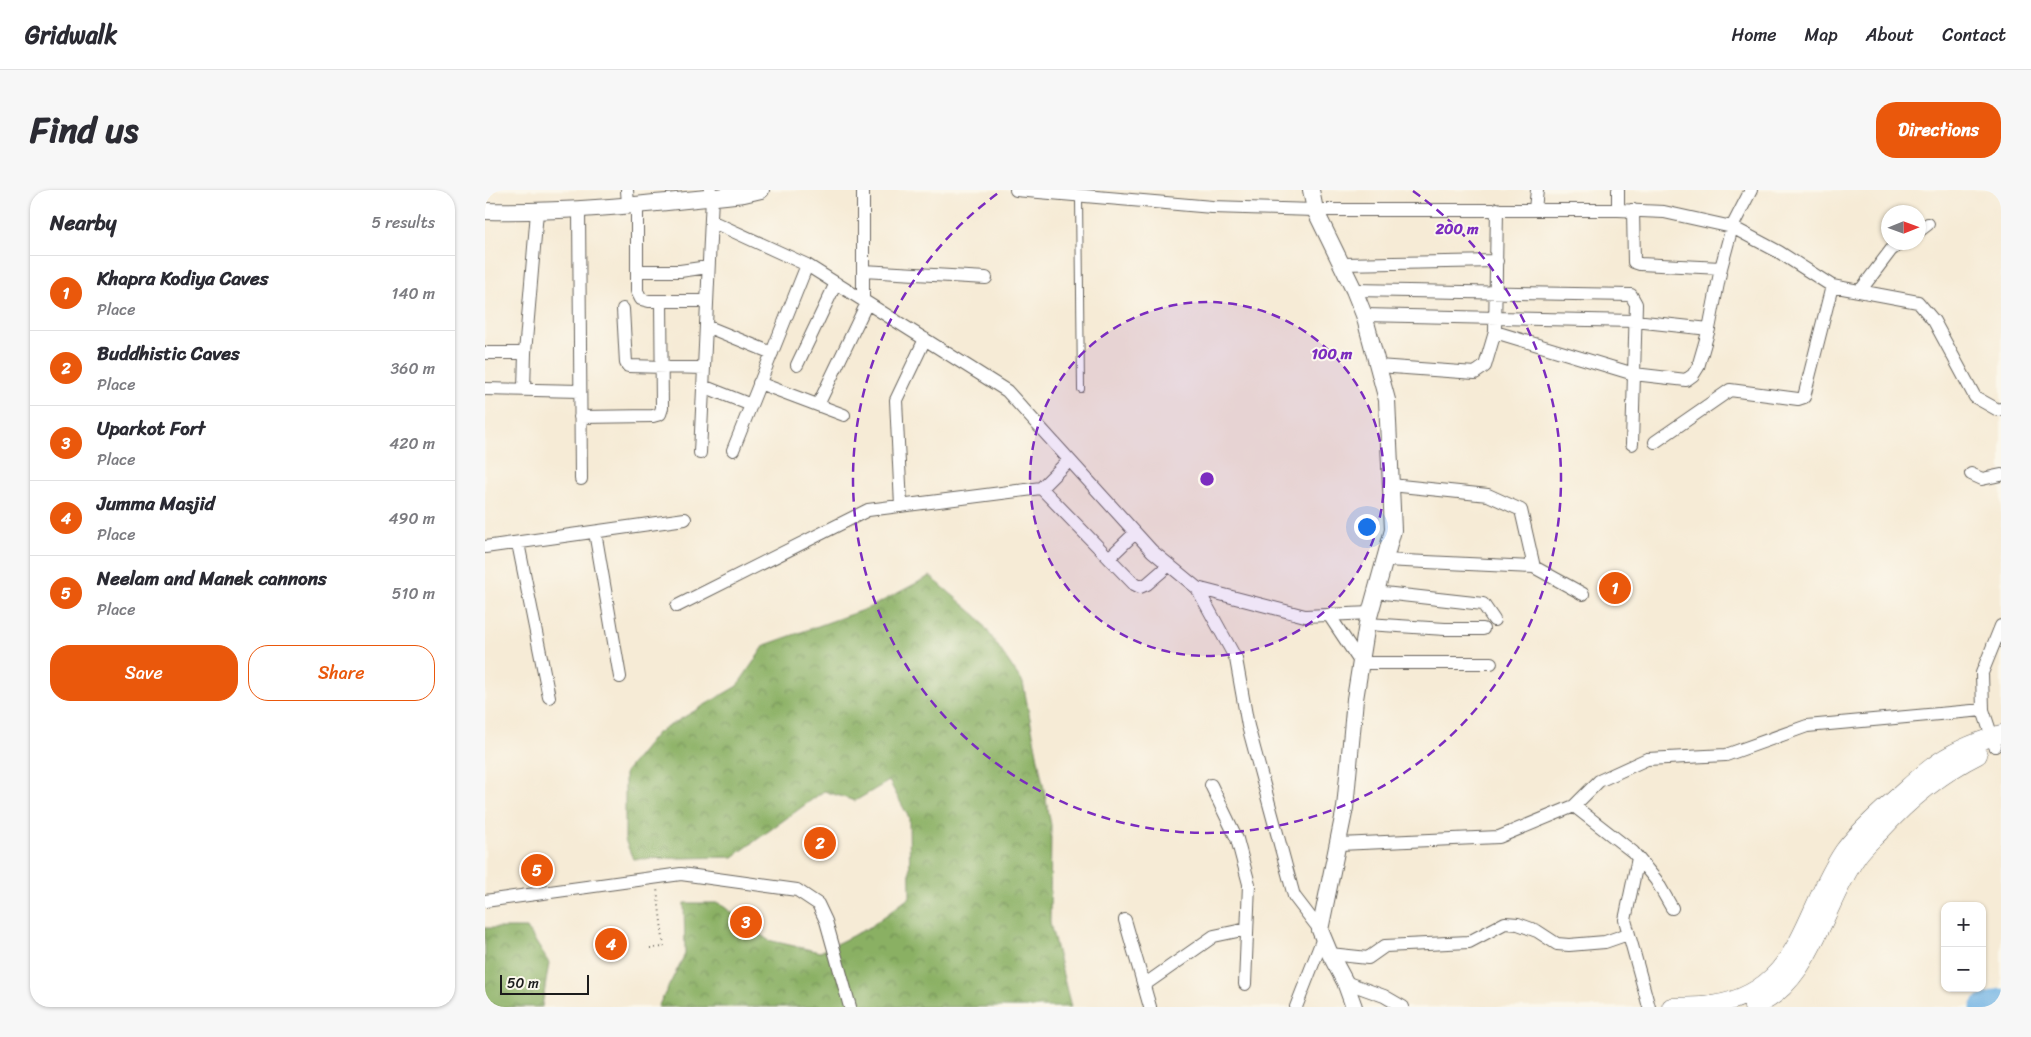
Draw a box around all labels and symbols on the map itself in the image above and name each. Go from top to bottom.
north arrow [1881,205,1926,250]
text: 200 m [1434,216,1479,242]
text: 100 m [1312,341,1353,367]
centre of rings [1198,470,1216,488]
your location [1354,514,1380,540]
pin: 1 [1599,569,1631,607]
pin: 2 [804,824,836,862]
pin: 5 [521,851,553,889]
pin: 3 [730,903,762,941]
pin: 4 [595,925,627,963]
scale bar [500,972,589,995]

